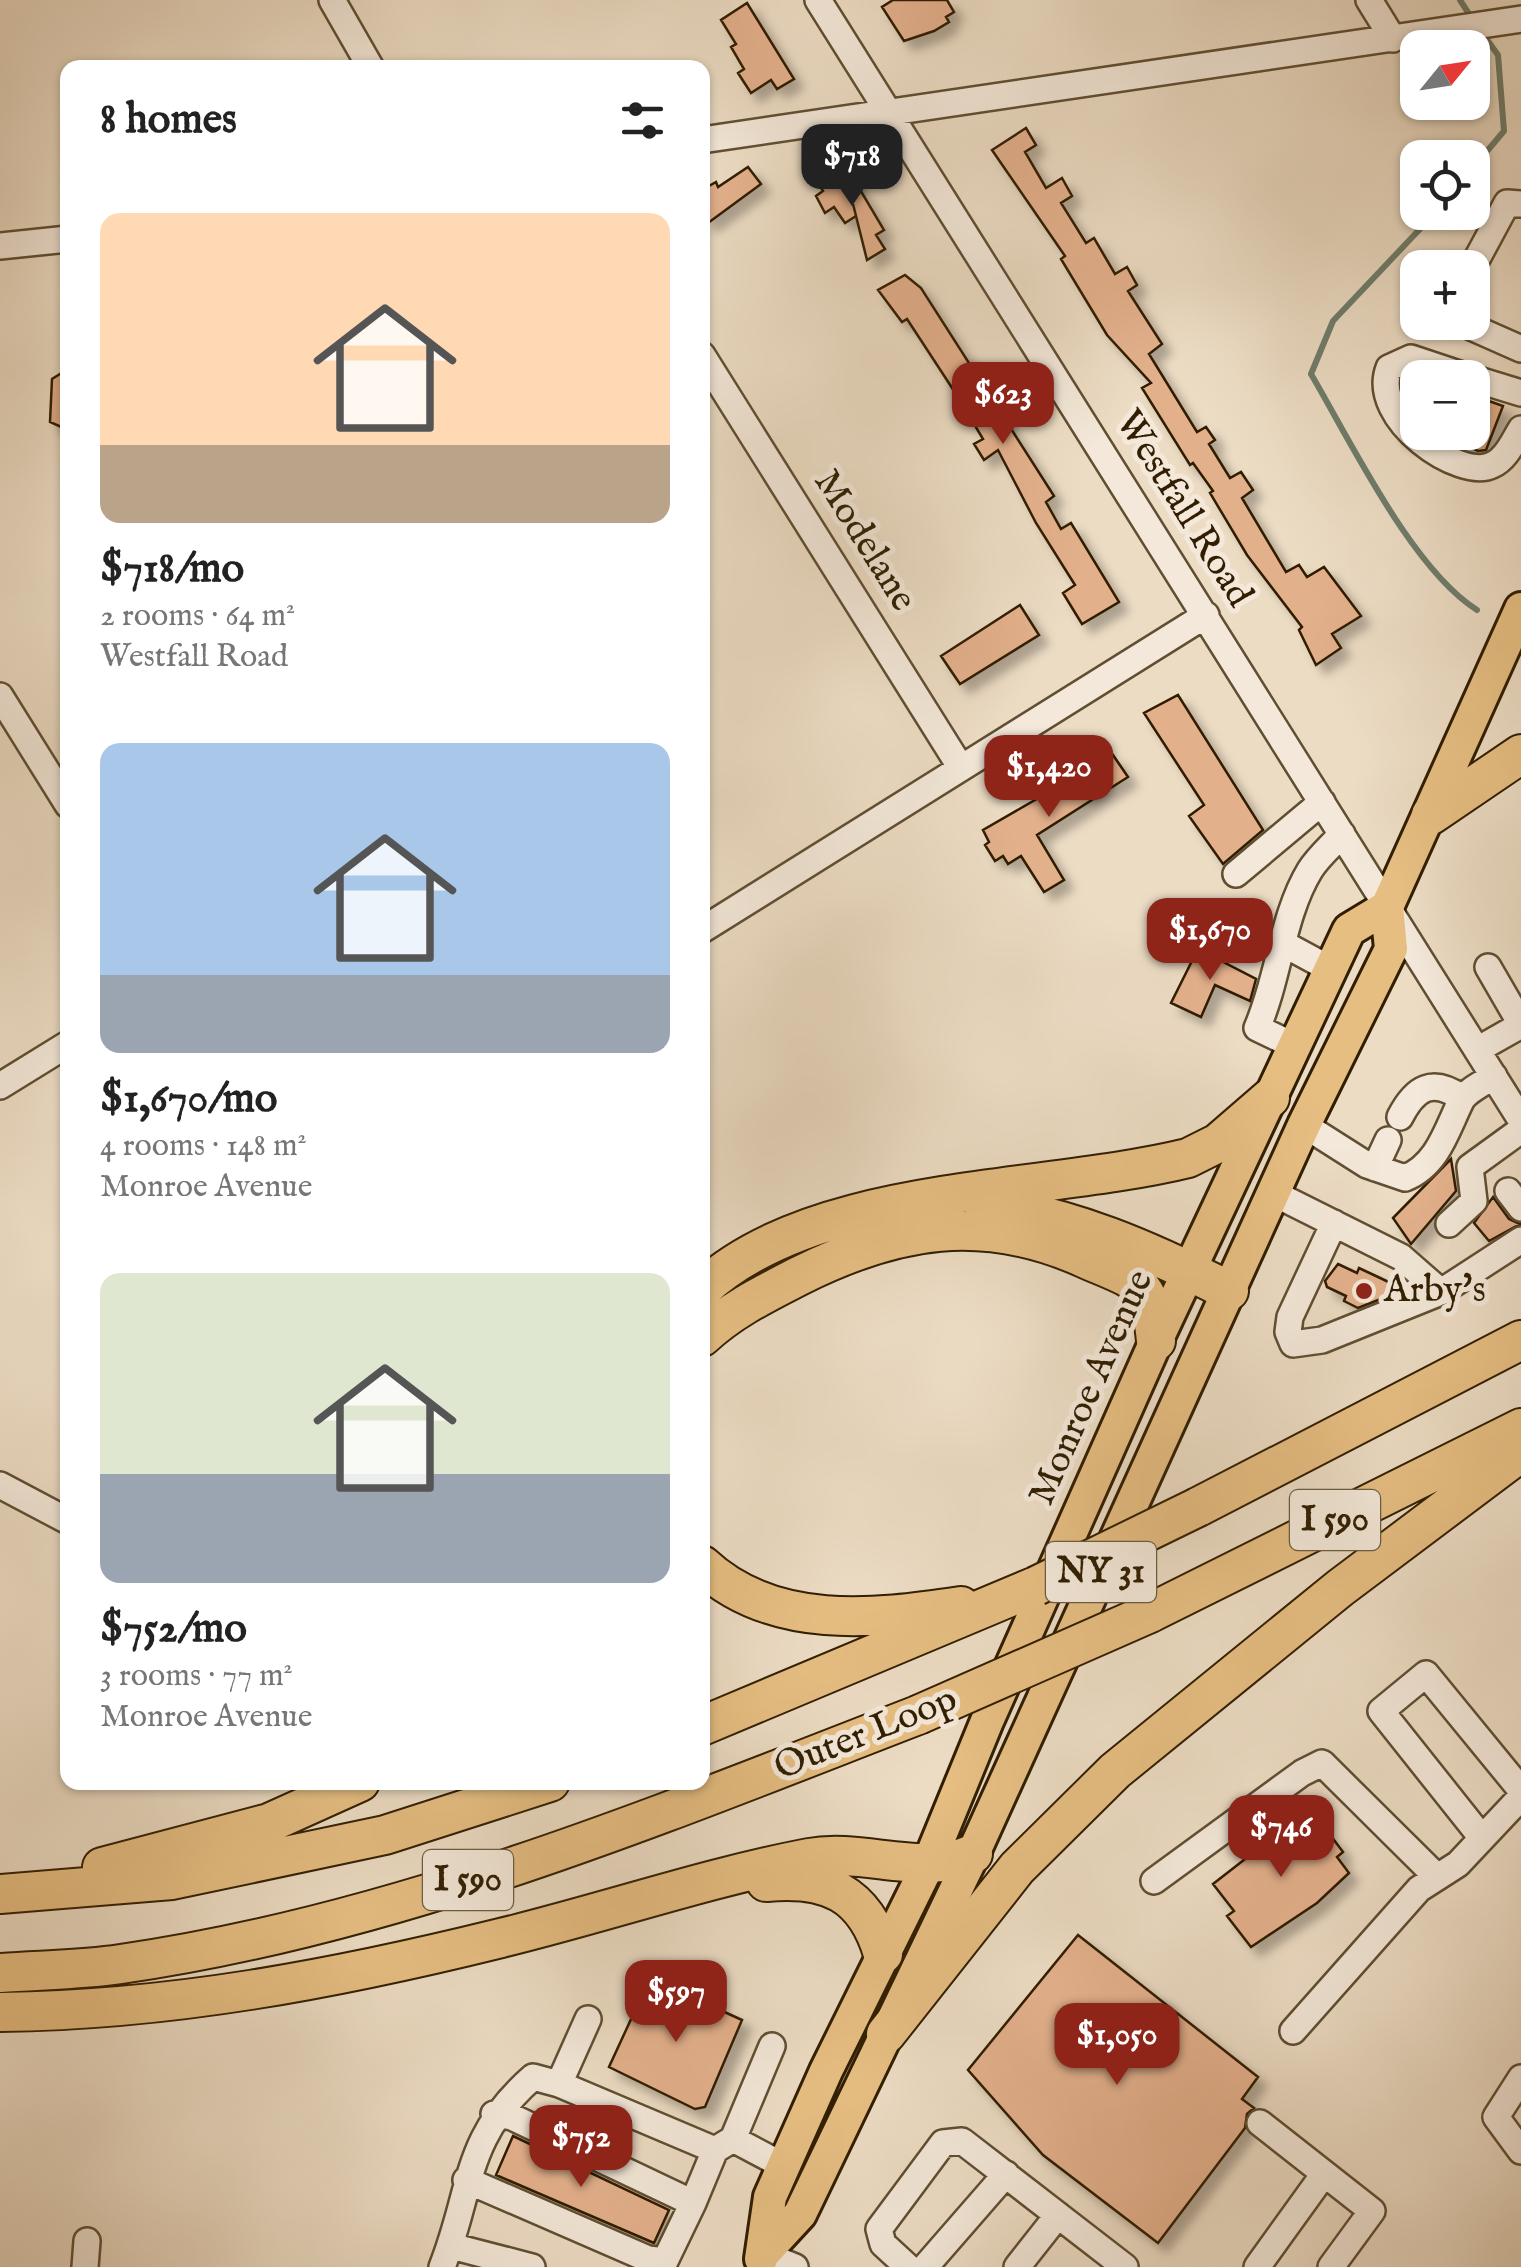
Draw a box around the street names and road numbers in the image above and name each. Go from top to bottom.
street label: Westfall Road [1103,402,1263,617]
street label: Modelane [802,461,926,621]
street label: Monroe Avenue [1019,1263,1165,1513]
road number: I 590 [1290,1490,1380,1550]
road number: NY 31 [1046,1542,1156,1602]
street label: Outer Loop [768,1676,964,1792]
road number: I 590 [423,1850,513,1910]

